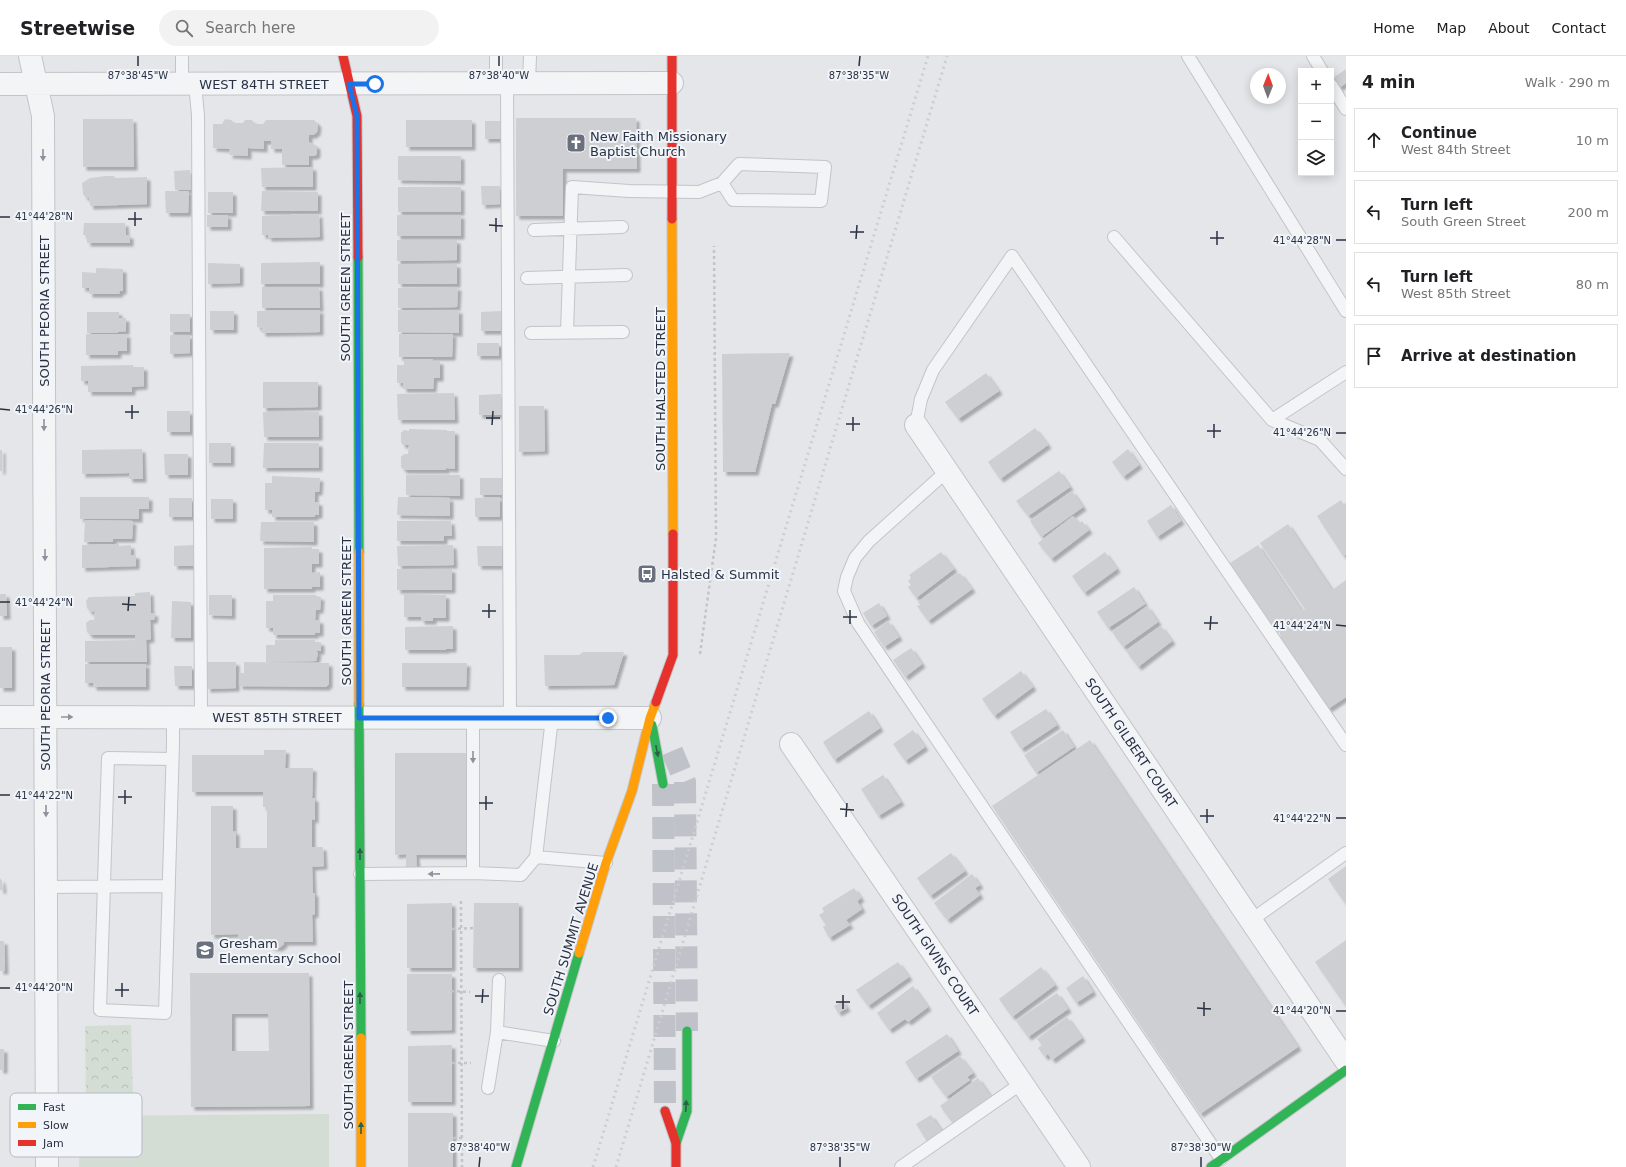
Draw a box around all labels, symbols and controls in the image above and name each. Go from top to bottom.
search box [159,10,439,46]
text: Streetwise [20,17,135,39]
icon: search [173,17,195,39]
text: Search here [205,19,295,37]
text: Home [1373,20,1415,36]
text: Map [1437,20,1466,36]
text: About [1488,20,1530,36]
text: Contact [1552,20,1606,36]
north arrow [1250,68,1286,104]
map controls [1298,68,1334,176]
button: + [1298,68,1334,104]
text: 87°38'45"W [108,70,168,81]
text: 87°38'40"W [469,70,529,81]
text: 87°38'35"W [829,70,889,81]
text: 4 min [1362,72,1415,92]
route start [366,75,384,93]
text: Walk · 290 m [1525,75,1610,90]
street label: WEST 84TH STREET [199,77,329,92]
button: − [1298,104,1334,140]
text: Continue [1401,124,1477,142]
place label: New Faith Missionary Baptist Church [590,129,727,159]
icon: ahead [1363,129,1385,151]
church icon: New Faith Missionary Baptist Church [565,132,587,154]
text: 10 m [1576,133,1609,148]
button: layers [1298,140,1334,176]
text: West 84th Street [1401,142,1511,157]
one-way arrow [40,149,46,162]
text: Turn left [1401,196,1473,214]
icon: left [1363,201,1385,223]
text: 200 m [1567,205,1609,220]
text: 41°44'28"N [15,211,73,222]
street label: SOUTH GREEN STREET [338,213,353,361]
text: South Green Street [1401,214,1526,229]
street label: SOUTH PEORIA STREET [37,235,52,387]
text: 41°44'28"N [1273,235,1331,246]
text: Turn left [1401,268,1473,286]
icon: left [1363,273,1385,295]
text: 80 m [1576,277,1609,292]
text: West 85th Street [1401,286,1511,301]
street label: SOUTH HALSTED STREET [653,307,668,471]
icon: arrive [1363,345,1385,367]
text: Arrive at destination [1401,347,1576,365]
text: 41°44'26"N [15,404,73,415]
one-way arrow [41,419,47,432]
text: 41°44'26"N [1273,427,1331,438]
street label: SOUTH GREEN STREET [339,537,354,685]
one-way arrow [42,549,48,562]
bus stop icon: Halsted & Summit [636,563,658,585]
place label: Halsted & Summit [661,567,779,582]
text: 41°44'24"N [15,597,73,608]
street label: SOUTH PEORIA STREET [38,619,53,771]
text: 41°44'24"N [1273,620,1331,631]
street label: SOUTH GILBERT COURT [1082,675,1180,811]
route end [599,709,617,727]
street label: WEST 85TH STREET [212,710,342,725]
one-way arrow [61,714,74,720]
one-way arrow [654,745,660,757]
one-way arrow [470,751,476,764]
text: 41°44'22"N [15,790,73,801]
one-way arrow [43,805,49,818]
text: 41°44'22"N [1273,813,1331,824]
one-way arrow [357,847,363,860]
street label: SOUTH SUMMIT AVENUE [541,861,601,1017]
one-way arrow [427,871,440,877]
street label: SOUTH GIVINS COURT [889,891,981,1019]
place label: Gresham Elementary School [219,936,341,966]
school or university icon: Gresham Elementary School [194,939,216,961]
street label: SOUTH GREEN STREET [341,981,356,1129]
text: 41°44'20"N [15,982,73,993]
one-way arrow [357,991,363,1004]
text: 41°44'20"N [1273,1005,1331,1016]
legend [10,1093,142,1157]
one-way arrow [683,1100,690,1112]
text: Fast [43,1101,66,1114]
text: Slow [43,1119,69,1132]
one-way arrow [358,1121,364,1134]
text: Jam [42,1137,64,1150]
text: 87°38'40"W [450,1142,510,1153]
text: 87°38'35"W [810,1142,870,1153]
text: 87°38'30"W [1171,1142,1231,1153]

